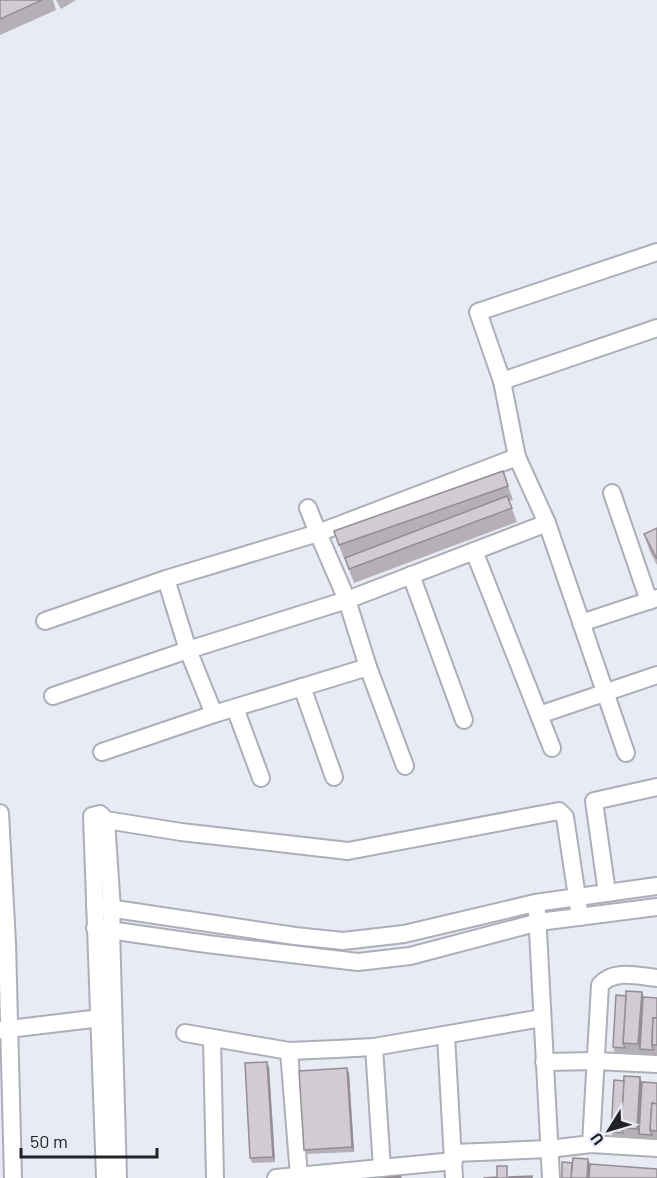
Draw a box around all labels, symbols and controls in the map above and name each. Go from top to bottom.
north arrow [579,1100,639,1160]
scale bar [21,1121,158,1159]
text: 50 m [30,1130,68,1152]
text: U [586,1130,607,1149]

